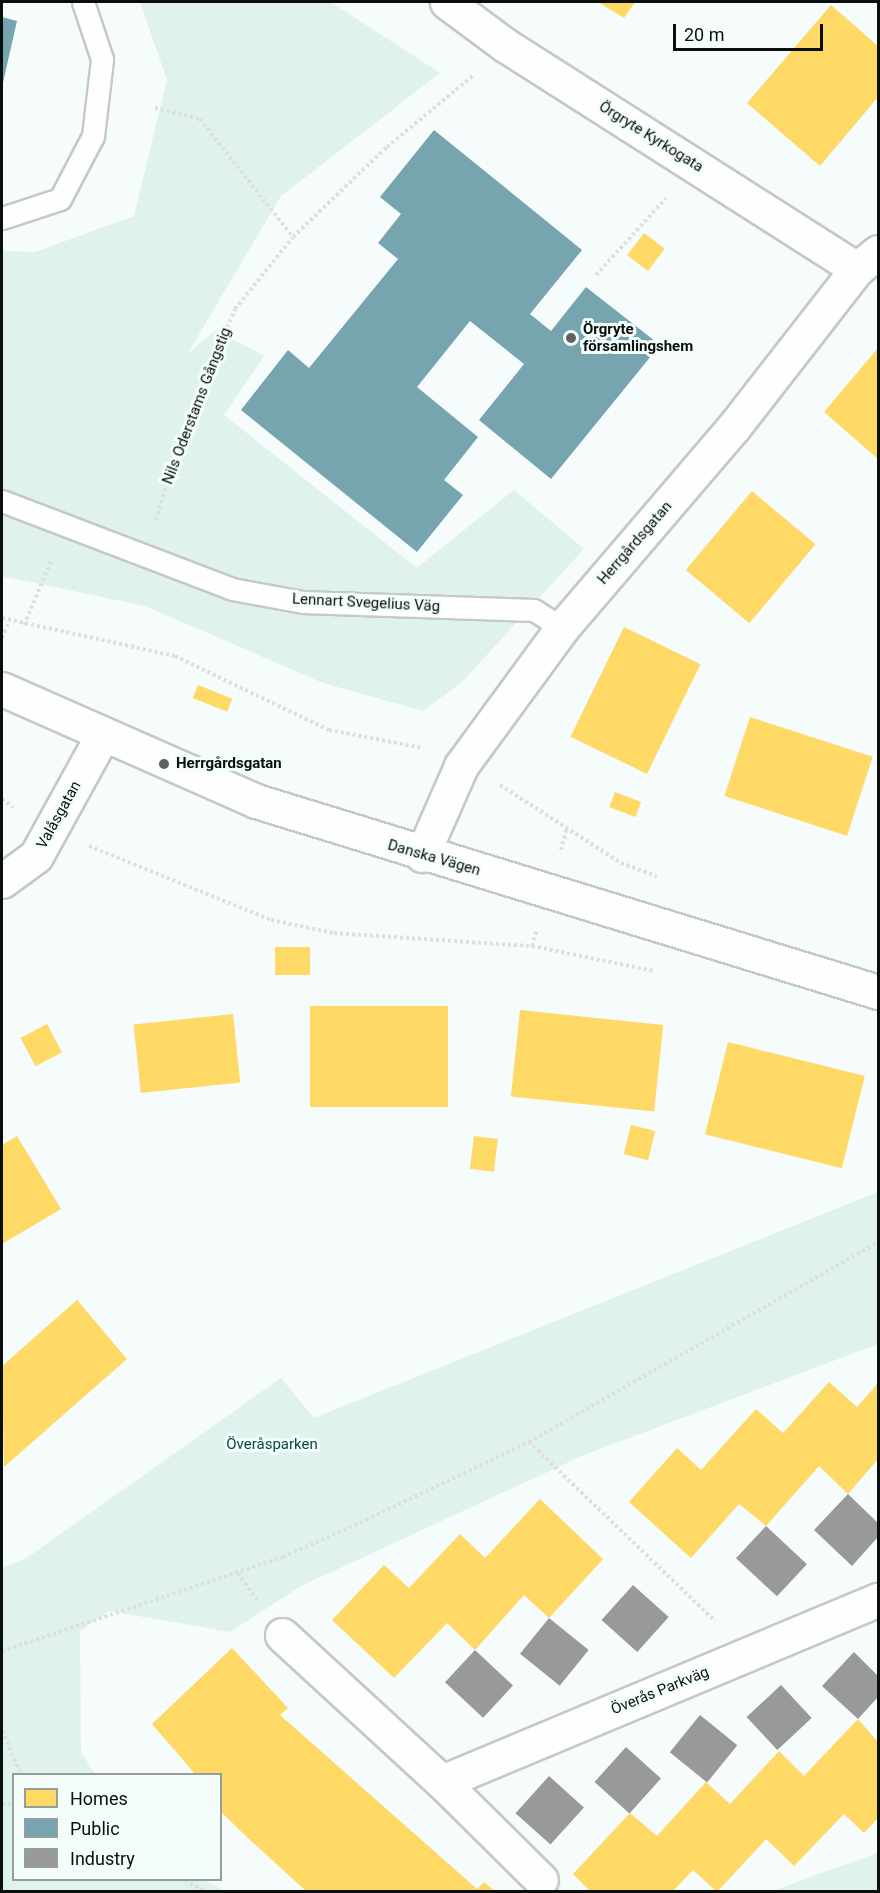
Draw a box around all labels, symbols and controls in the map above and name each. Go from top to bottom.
scale bar [676,12,826,50]
text: 20 m [684,24,724,45]
street label: Örgryte Kyrkogata [595,98,707,176]
place label: Örgryte församlingshem [583,320,693,355]
street label: Nils Oderstams Gångstig [159,325,235,487]
marker: Örgryte församlingshem [564,331,578,345]
street label: Herrgårdsgatan [594,498,676,588]
street label: Lennart Svegelius Väg [292,590,440,616]
place label: Herrgårdsgatan [176,755,282,773]
marker: Herrgårdsgatan [157,757,171,771]
street label: Valåsgatan [33,778,85,852]
street label: Danska Vägen [386,836,482,880]
park label: Överåsparken [226,1436,318,1454]
street label: Överås Parkväg [608,1663,712,1719]
legend [12,1773,222,1881]
text: Homes [70,1788,128,1809]
text: Public [70,1818,120,1839]
text: Industry [70,1848,135,1869]

